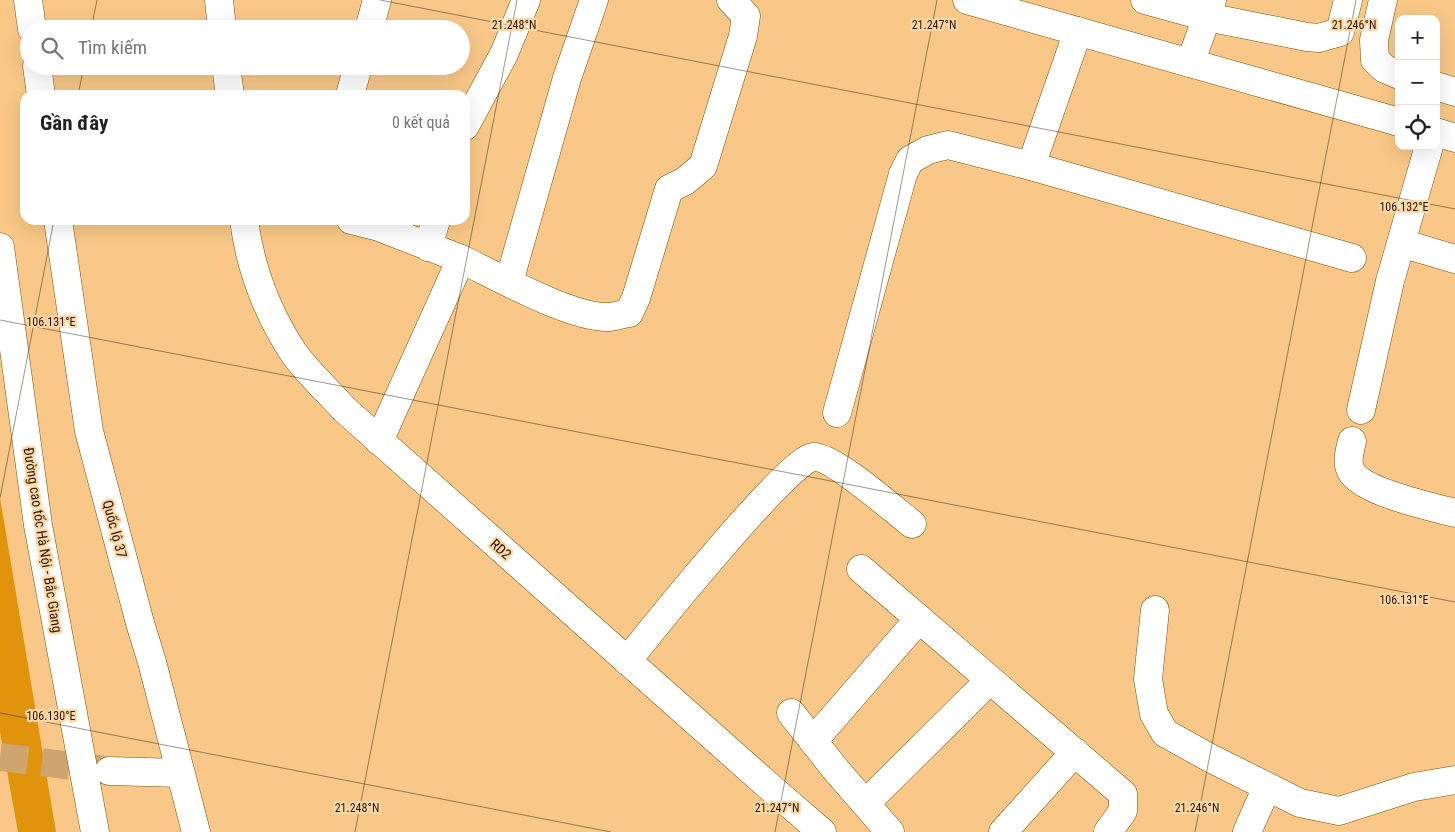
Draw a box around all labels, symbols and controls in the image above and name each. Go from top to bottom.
map controls [1395,15,1440,150]
button: + [1395,15,1440,60]
text: 21.248°N [492,18,536,32]
text: 21.247°N [912,18,956,32]
text: 21.246°N [1332,18,1376,32]
search box [20,20,470,75]
icon: search [38,34,66,62]
text: Tìm kiếm [78,36,147,59]
button: − [1395,60,1440,105]
button: locate [1395,105,1440,150]
text: Gần đây [40,111,108,135]
text: 0 kết quả [392,113,450,132]
text: 106.132°E [1379,200,1429,214]
text: 106.131°E [26,315,76,329]
street label: Đường cao tốc Hà Nội - Bắc Giang [20,446,66,634]
street label: Quốc lộ 37 [100,498,130,560]
street label: RD2 [487,536,515,562]
text: 106.131°E [1379,593,1429,607]
text: 106.130°E [26,709,76,723]
text: 21.248°N [335,801,379,815]
text: 21.247°N [755,801,799,815]
text: 21.246°N [1175,801,1219,815]

